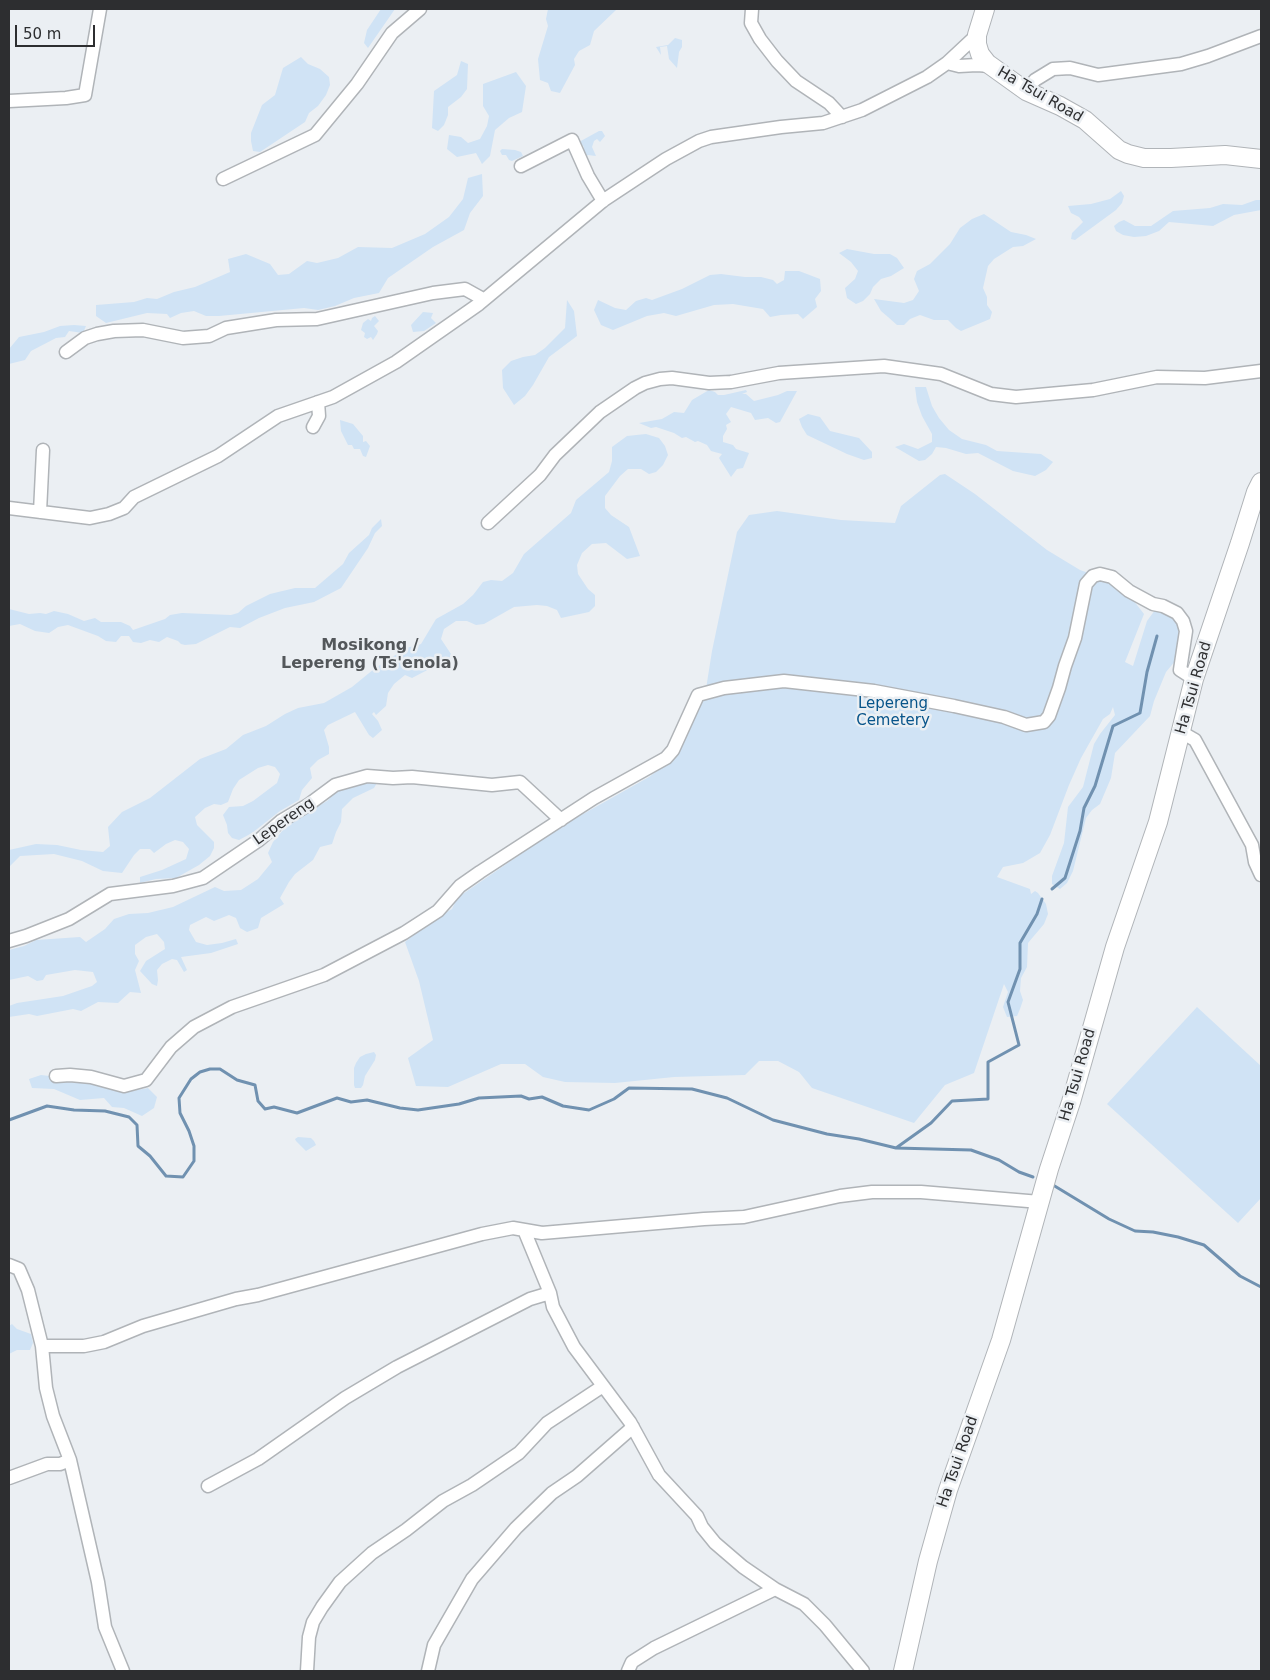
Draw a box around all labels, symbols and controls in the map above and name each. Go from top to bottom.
scale bar [18,15,98,47]
text: 50 m [23,25,61,43]
street label: Ha Tsui Road [994,63,1086,127]
district label: Mosikong / Lepereng (Ts'enola) [281,636,459,674]
street label: Ha Tsui Road [1172,639,1216,737]
park label: Lepereng Cemetery [856,695,930,730]
street label: Lepereng [250,795,318,849]
street label: Ha Tsui Road [1056,1026,1100,1124]
street label: Ha Tsui Road [934,1414,982,1510]

